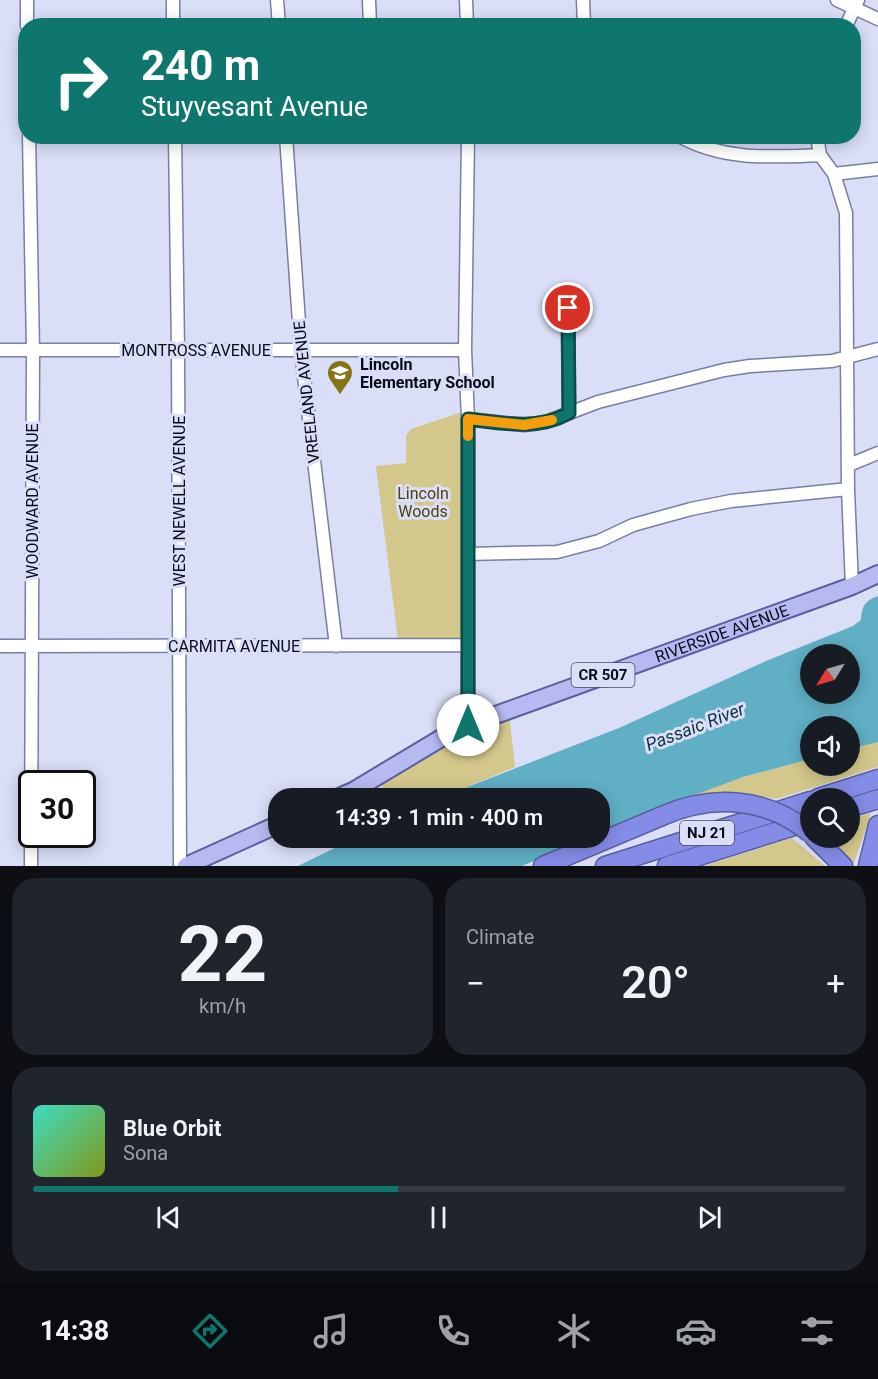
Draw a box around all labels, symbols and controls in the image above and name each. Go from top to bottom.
text: 240 m [141,41,260,90]
icon: right [42,42,120,120]
text: Stuyvesant Avenue [141,91,368,123]
pin [542,282,593,333]
icon: arrive [551,291,584,324]
street label: VREELAND AVENUE [290,320,323,464]
street label: MONTROSS AVENUE [121,341,271,360]
place label: Lincoln Elementary School [360,355,495,392]
school or university icon: Lincoln Elementary School [325,358,355,396]
street label: WEST NEWELL AVENUE [170,416,189,586]
street label: WOODWARD AVENUE [23,423,42,579]
park label: Lincoln Woods [397,484,449,521]
street label: RIVERSIDE AVENUE [653,601,791,667]
street label: CARMITA AVENUE [168,637,300,656]
north arrow [800,644,860,704]
map controls [800,644,860,848]
road number: CR 507 [572,663,634,687]
position arrow [436,693,500,757]
water label: Passaic River [642,698,748,755]
button: sound [800,716,860,776]
speed limit sign: 30 [18,770,96,848]
button: search [800,788,860,848]
text: 14:39 · 1 min · 400 m [335,805,543,830]
road number: NJ 21 [680,821,734,845]
text: 22 [178,909,267,1000]
text: Climate [466,925,534,949]
text: 20° [621,956,690,1009]
text: − [466,964,485,1003]
text: + [826,964,845,1003]
text: km/h [199,994,246,1018]
text: Blue Orbit [123,1116,221,1141]
text: Sona [123,1141,168,1165]
icon: previous [152,1201,185,1234]
icon: pause [422,1201,455,1234]
icon: next [693,1201,726,1234]
icon: directions [189,1310,231,1352]
icon: music [310,1310,352,1352]
icon: phone [432,1310,474,1352]
icon: climate [553,1310,595,1352]
icon: car [675,1310,717,1352]
icon: filters [796,1310,838,1352]
text: 14:38 [40,1315,109,1347]

